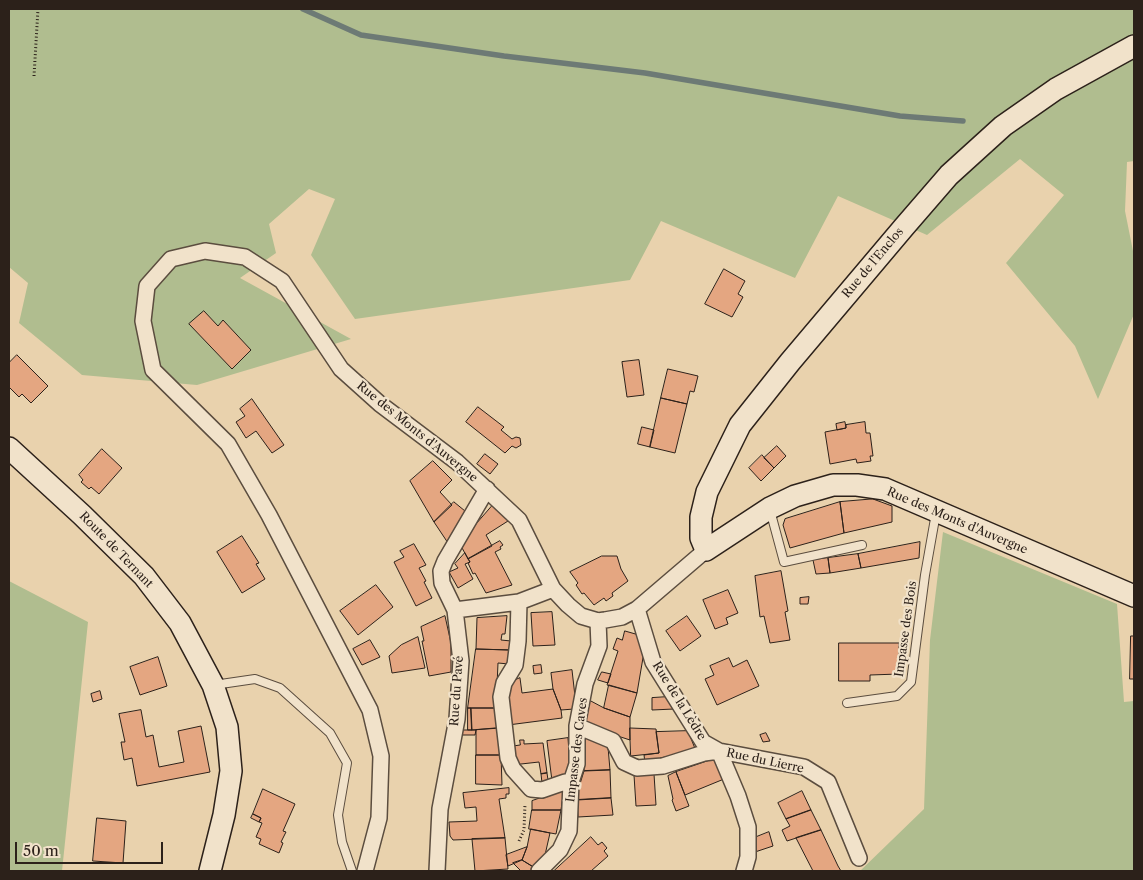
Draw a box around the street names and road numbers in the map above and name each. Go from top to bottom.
street label: Rue de l'Enclos [839,225,907,301]
street label: Rue des Monts d'Auvergne [354,379,480,485]
street label: Rue des Monts d'Auvergne [884,485,1030,557]
street label: Route de Ternant [76,509,156,591]
street label: Impasse des Bois [892,580,920,678]
street label: Rue du Pavé [447,655,467,727]
street label: Rue de la Lèdre [649,659,709,743]
street label: Impasse des Caves [563,697,591,803]
street label: Rue du Lierre [725,746,805,776]

